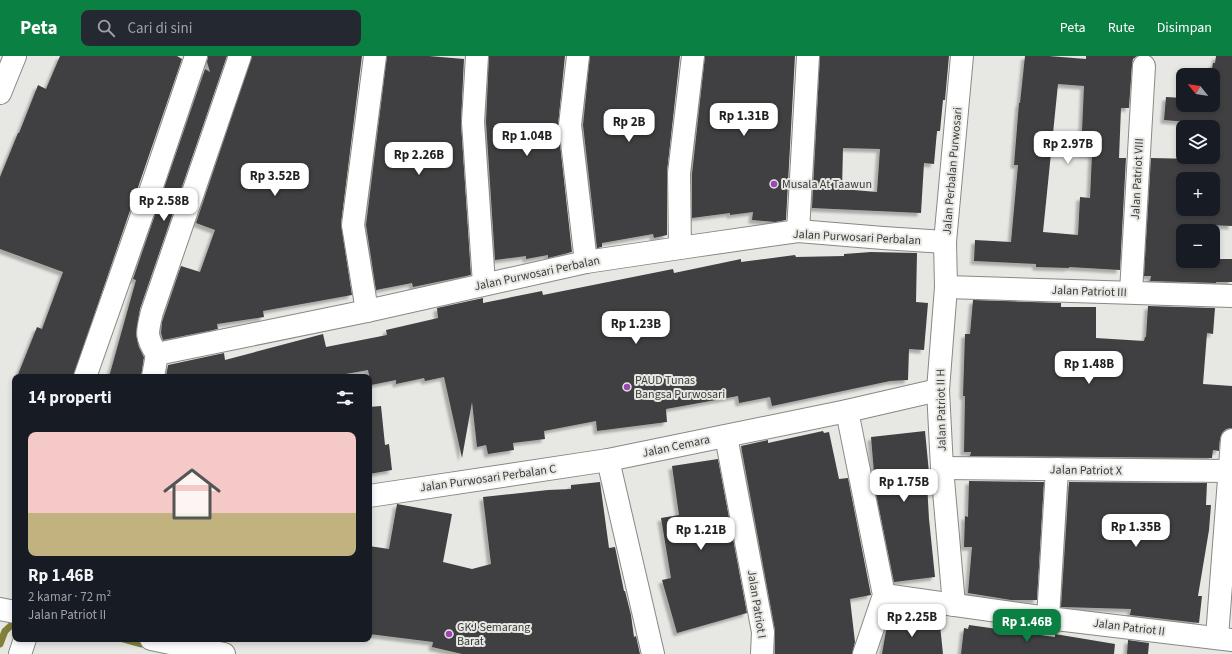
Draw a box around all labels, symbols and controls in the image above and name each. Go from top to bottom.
search box [81,10,361,46]
text: Peta [20,15,57,42]
icon: search [95,17,117,39]
text: Cari di sini [127,18,192,39]
text: Peta [1060,18,1086,38]
text: Rute [1108,18,1135,38]
text: Disimpan [1157,18,1212,38]
north arrow [1176,68,1220,112]
map controls [1176,68,1220,268]
pin: Rp 1.31B [703,103,785,137]
street label: Jalan Perbalan Purwosari [938,106,967,236]
text: Rp 1.31B [719,107,769,125]
pin: Rp 2B [601,109,657,143]
text: Rp 2B [613,113,645,131]
button: layers [1176,120,1220,164]
pin: Rp 1.04B [486,123,568,157]
text: Rp 1.04B [502,127,552,145]
pin: Rp 2.97B [1027,131,1109,165]
text: Rp 2.97B [1043,135,1093,153]
street label: Jalan Patriot VIII [1127,138,1148,220]
pin: Rp 2.26B [378,142,460,176]
text: Rp 2.26B [394,146,444,164]
pin: Rp 3.52B [234,163,316,197]
text: Rp 3.52B [250,167,300,185]
button: + [1176,172,1220,216]
place label: Musala At Taawun [782,176,872,193]
marker: Musala At Taawun [769,179,779,189]
pin: Rp 2.58B [123,188,205,222]
text: Rp 2.58B [139,192,189,210]
button: − [1176,224,1220,268]
street label: Jalan Purwosari Perbalan [793,226,921,249]
street label: Jalan Purwosari Perbalan [473,252,601,295]
street label: Jalan Patriot III [1051,282,1127,301]
pin: Rp 1.23B [595,311,677,345]
text: Rp 1.23B [611,315,661,333]
pin: Rp 1.48B [1048,351,1130,385]
text: Rp 1.48B [1064,355,1114,373]
street label: Jalan Patriot II H [932,369,951,451]
place label: PAUD Tunas Bangsa Purwosari [635,372,725,403]
marker: PAUD Tunas Bangsa Purwosari [622,382,632,392]
text: 14 properti [28,386,112,410]
icon: filters [334,387,356,409]
street label: Jalan Cemara [641,431,711,462]
icon: home [156,458,228,530]
street label: Jalan Purwosari Perbalan C [419,461,557,496]
street label: Jalan Patriot X [1050,461,1122,480]
pin: Rp 1.75B [863,469,945,503]
text: Rp 1.75B [879,473,929,491]
pin: Rp 1.35B [1095,514,1177,548]
pin: Rp 1.21B [660,517,742,551]
text: Rp 1.35B [1111,518,1161,536]
text: Rp 1.21B [676,521,726,539]
text: Rp 1.46B [28,564,94,588]
street label: Jalan Patriot I [743,569,770,640]
text: 2 kamar · 72 m² [28,588,111,606]
pin: Rp 2.25B [871,604,953,638]
text: Jalan Patriot II [28,606,106,624]
text: Rp 2.25B [887,608,937,626]
pin: Rp 1.46B [986,609,1068,643]
text: Rp 1.46B [1002,613,1052,631]
street label: Jalan Patriot II [1092,615,1166,640]
place label: GKJ Semarang Barat [457,619,530,650]
marker: GKJ Semarang Barat [444,629,454,639]

